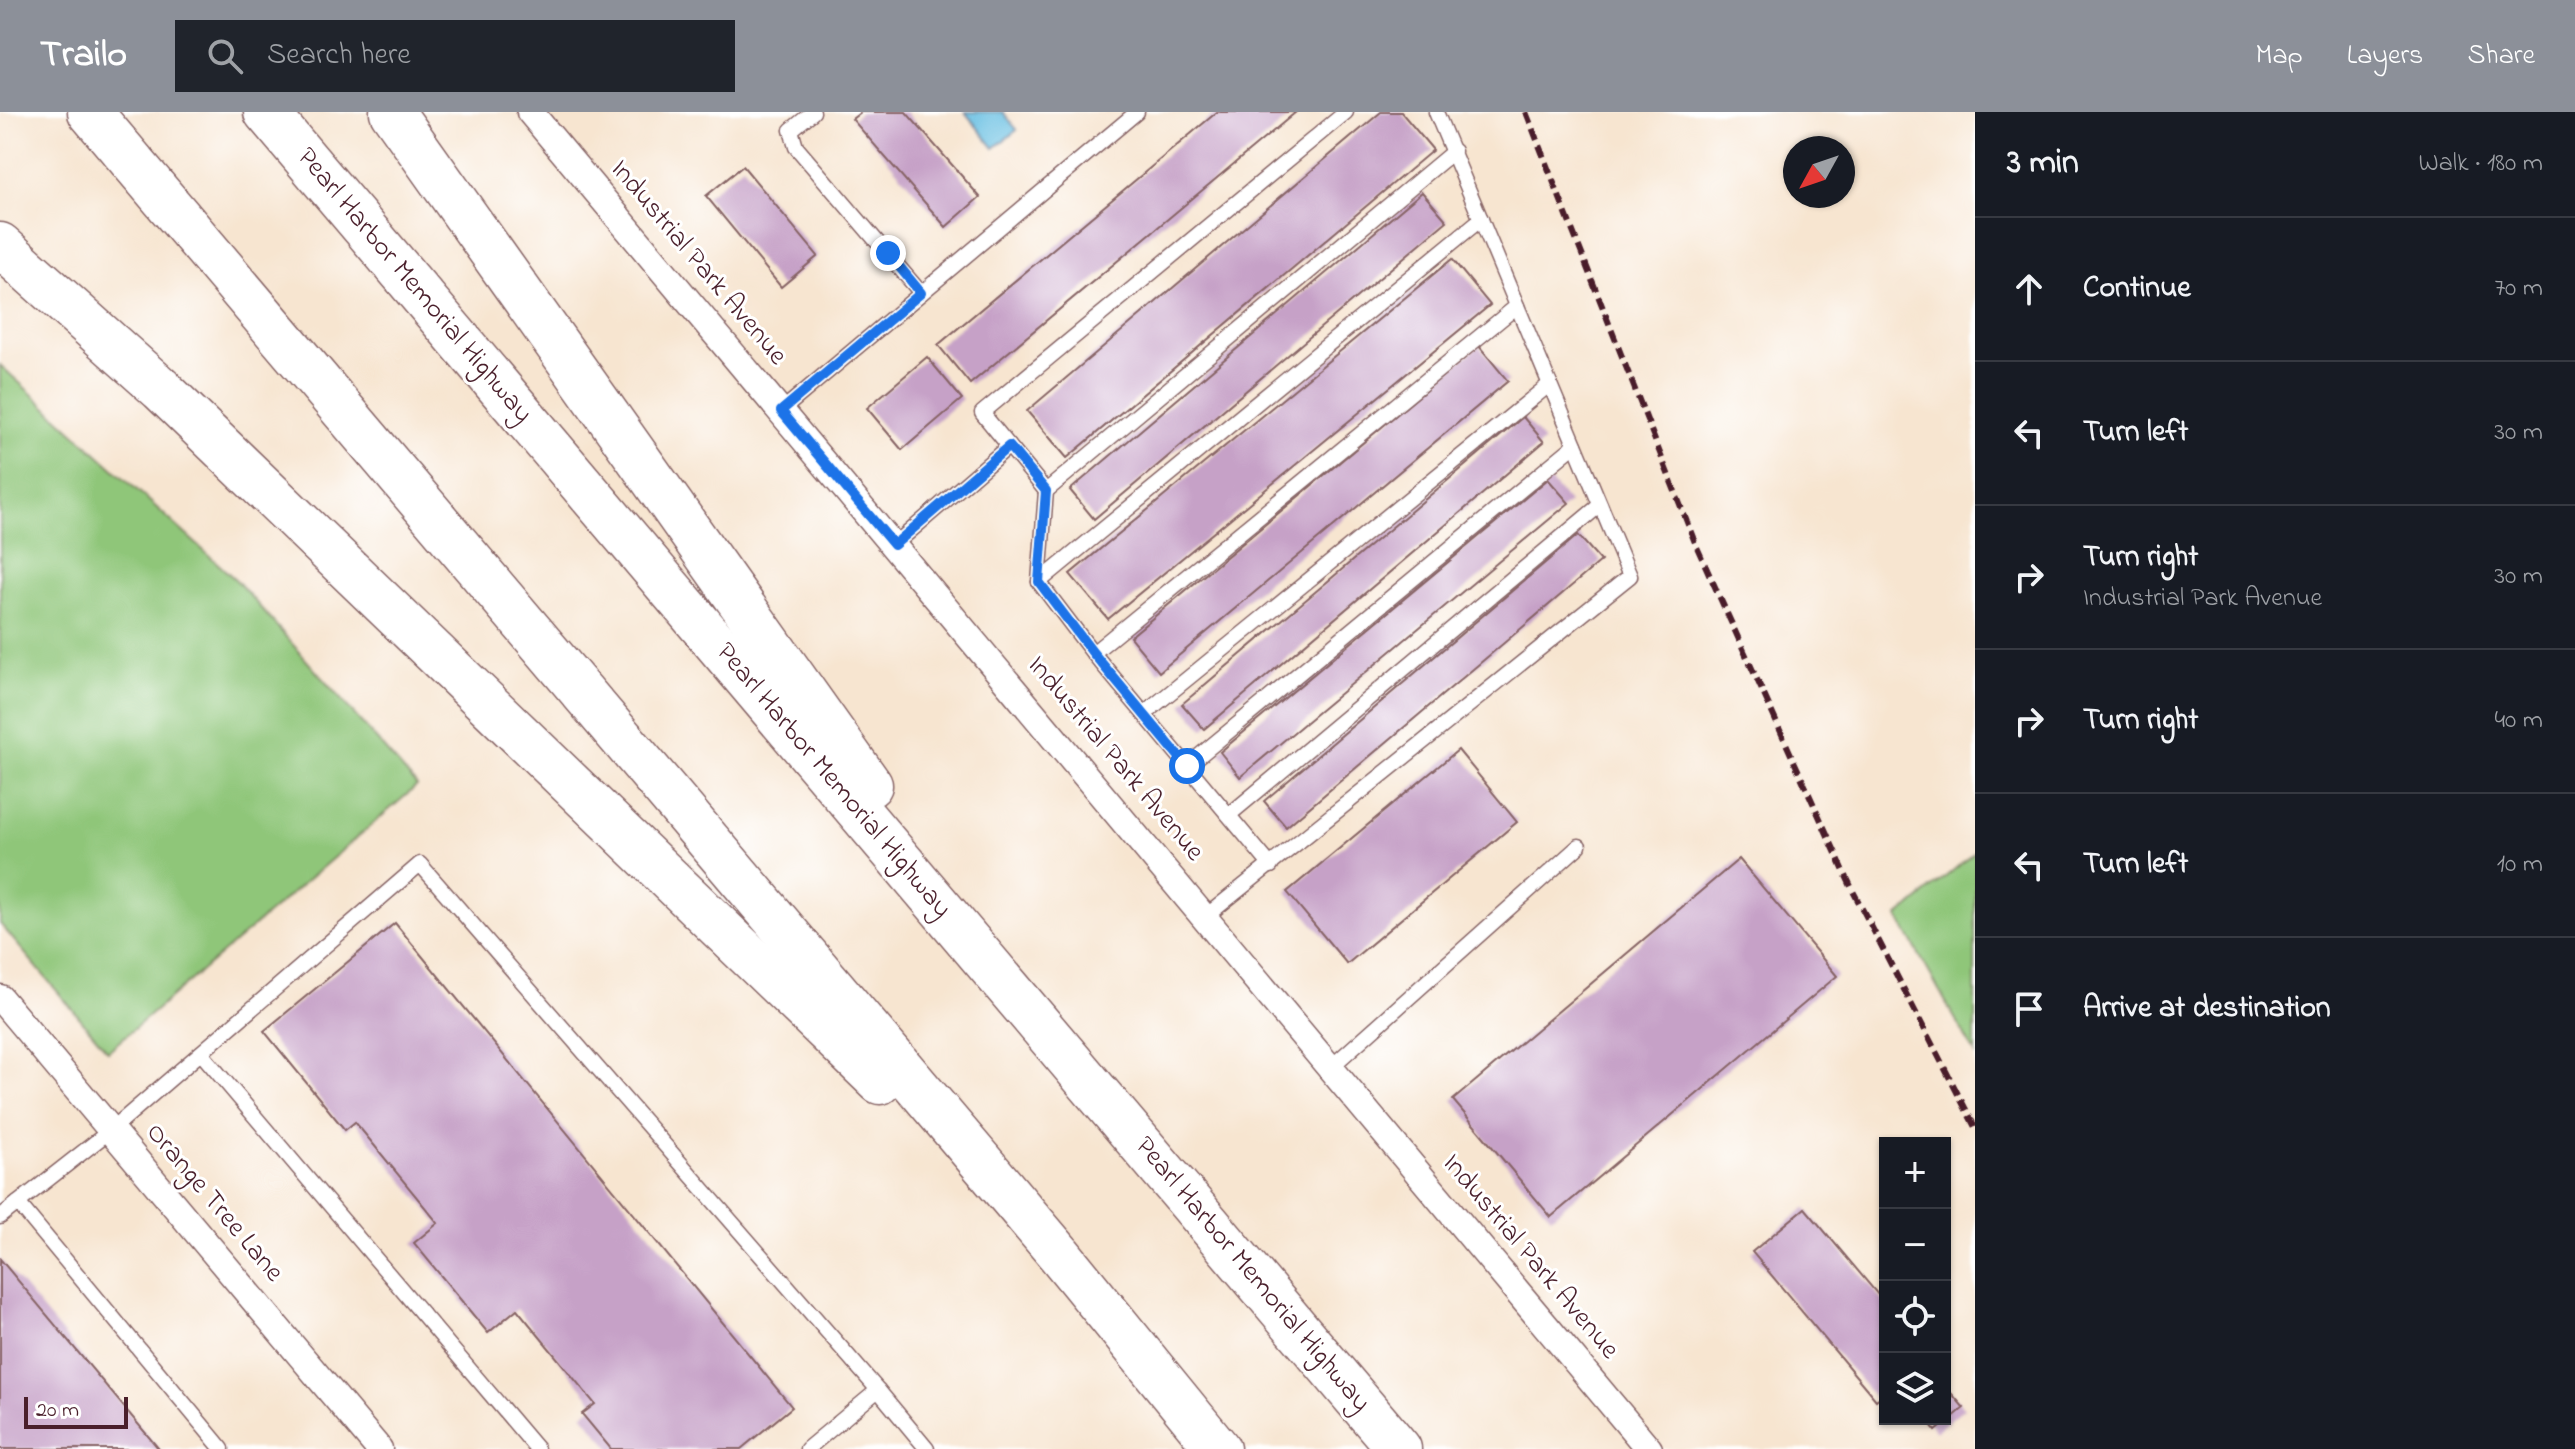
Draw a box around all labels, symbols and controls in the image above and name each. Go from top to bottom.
search box [175,20,735,92]
text: Trailo [40,28,127,84]
icon: search [203,34,247,78]
text: Search here [267,34,411,78]
text: Map [2255,36,2303,77]
text: Layers [2347,36,2423,77]
text: Share [2467,36,2535,77]
north arrow [1783,136,1855,208]
street label: Pearl Harbor Memorial Highway [286,139,542,433]
text: 3 min [2007,139,2079,189]
text: Walk · 180 m [2419,145,2543,183]
street label: Industrial Park Avenue [600,151,797,375]
route end [870,235,906,271]
icon: ahead [2007,267,2051,311]
text: Continue [2083,267,2191,311]
text: 70 m [2494,270,2543,308]
icon: left [2007,411,2051,455]
text: Turn left [2083,411,2188,455]
text: 30 m [2494,414,2543,452]
text: Turn right [2083,536,2198,580]
icon: right [2007,555,2051,599]
text: 30 m [2494,558,2543,596]
text: Industrial Park Avenue [2083,580,2322,618]
street label: Pearl Harbor Memorial Highway [705,634,961,928]
street label: Industrial Park Avenue [1017,647,1214,871]
icon: right [2007,699,2051,743]
text: Turn right [2083,699,2198,743]
text: 40 m [2494,702,2543,740]
route start [1169,748,1205,784]
icon: left [2007,843,2051,887]
text: Turn left [2083,843,2188,887]
text: 10 m [2497,846,2543,884]
icon: arrive [2007,987,2051,1031]
text: Arrive at destination [2083,987,2331,1031]
street label: Orange Tree Lane [135,1114,293,1292]
street label: Pearl Harbor Memorial Highway [1124,1128,1380,1422]
map controls [1879,1137,1951,1425]
button: + [1879,1137,1951,1209]
street label: Industrial Park Avenue [1432,1145,1629,1369]
button: − [1879,1209,1951,1281]
button: locate [1879,1281,1951,1353]
button: layers [1879,1353,1951,1425]
scale bar [24,1393,128,1429]
text: 20 m [36,1395,79,1427]

